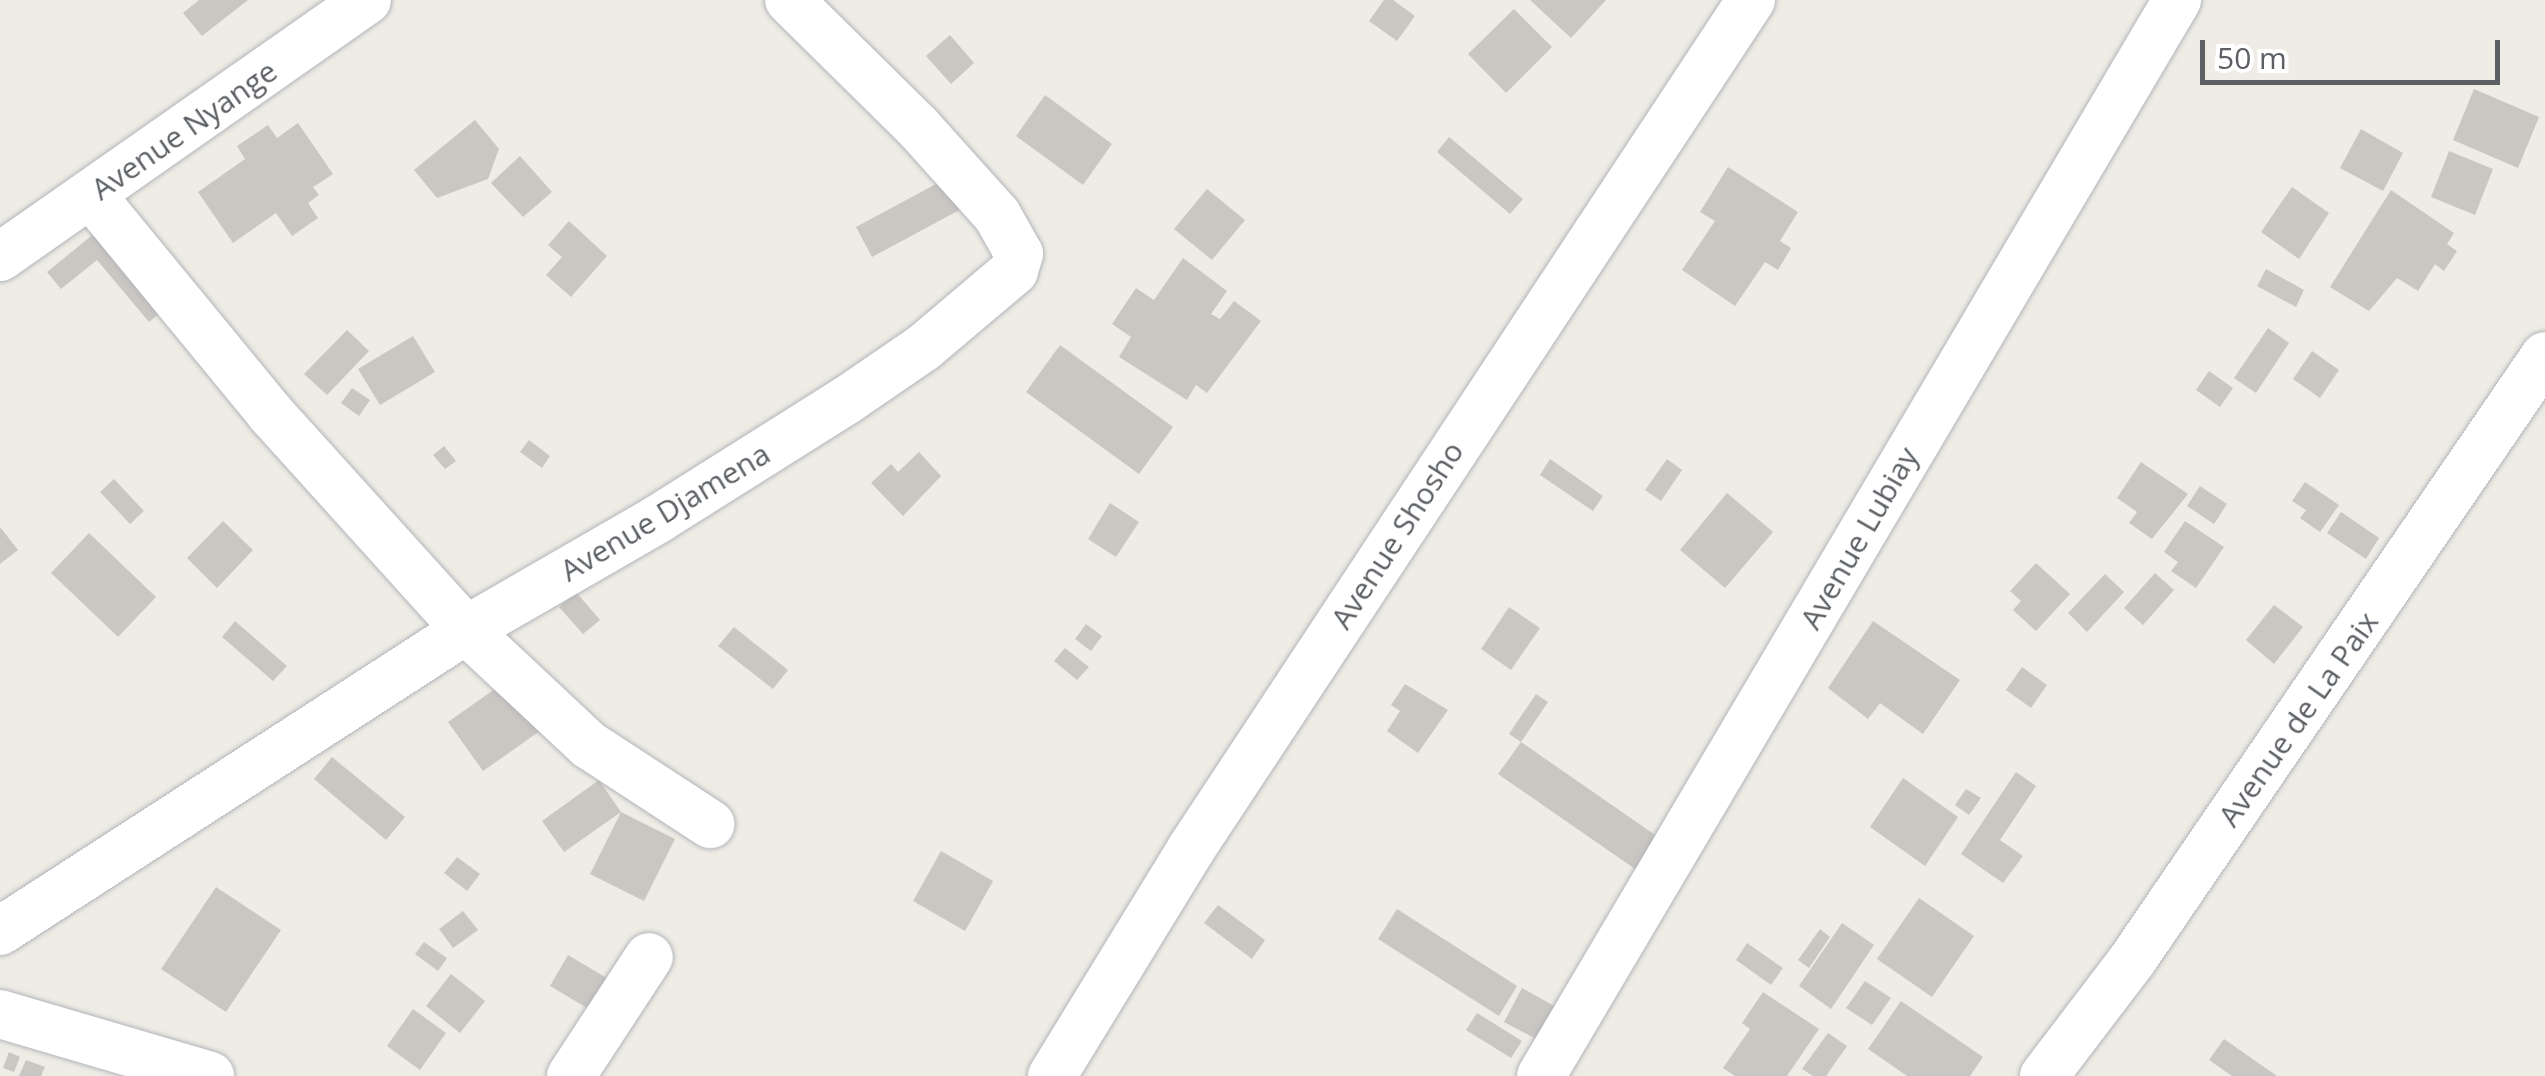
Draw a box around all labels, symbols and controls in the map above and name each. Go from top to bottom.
scale bar [2205,20,2505,82]
text: 50 m [2217,37,2287,78]
street label: Avenue Nyange [84,53,284,207]
street label: Avenue Djamena [554,435,776,589]
street label: Avenue Shosho [1323,435,1471,635]
street label: Avenue Lubiay [1792,441,1926,635]
street label: Avenue de La Paix [2211,605,2385,833]

